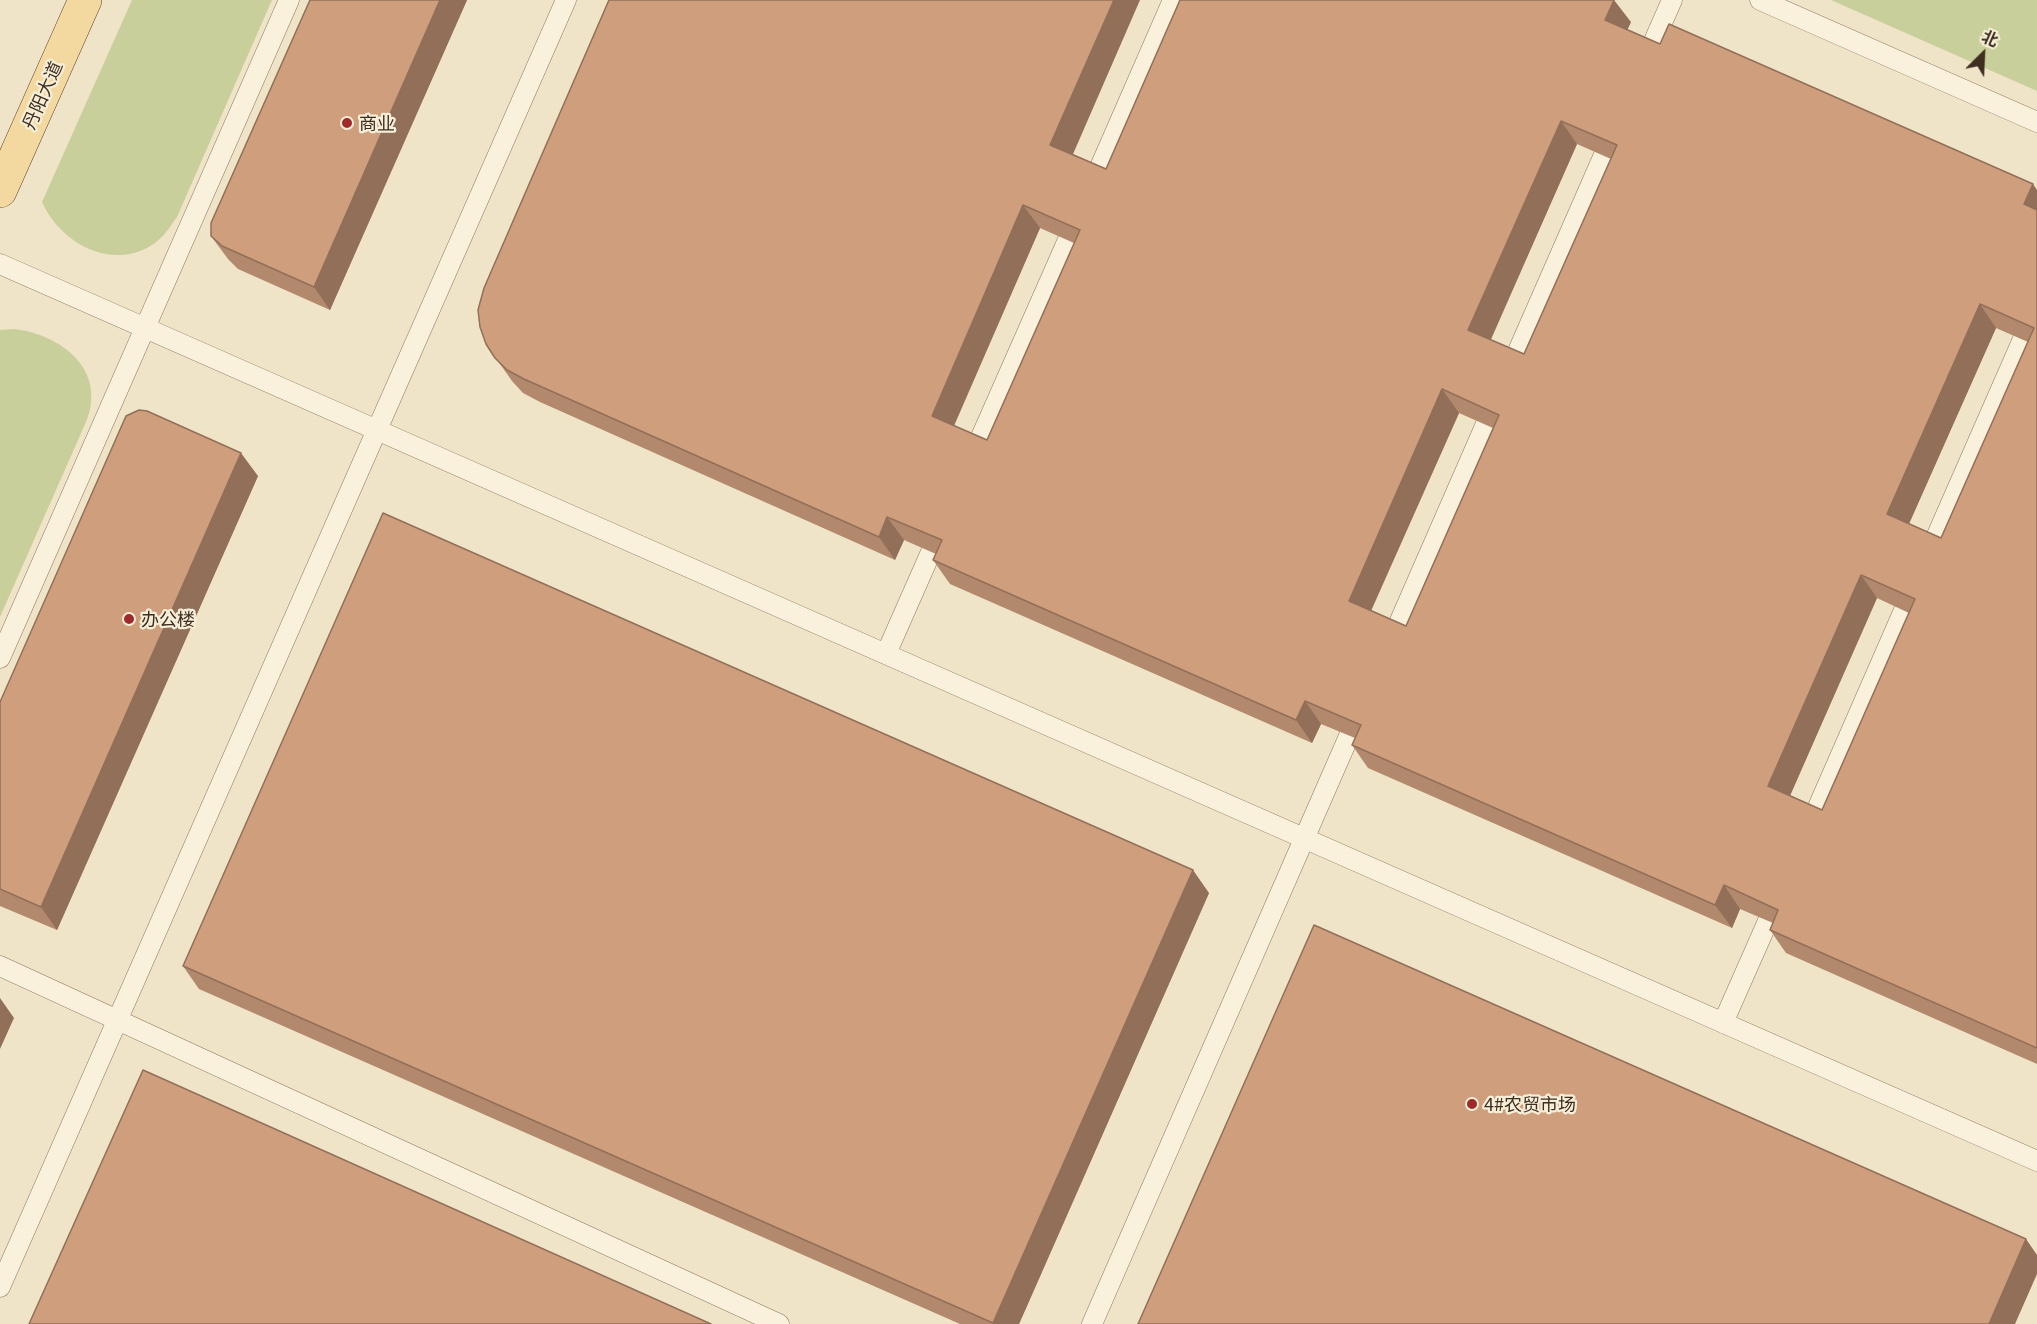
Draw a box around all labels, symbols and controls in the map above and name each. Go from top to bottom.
text: 北 [1978,23,2003,52]
north arrow [1953,24,2013,84]
street label: 丹阳大道 [17,58,67,132]
place label: 商业 [359,112,395,134]
marker: 商业 [340,116,354,130]
place label: 办公楼 [141,608,195,630]
marker: 办公楼 [122,612,136,626]
place label: 4#农贸市场 [1484,1093,1576,1115]
marker: 4#农贸市场 [1465,1097,1479,1111]

